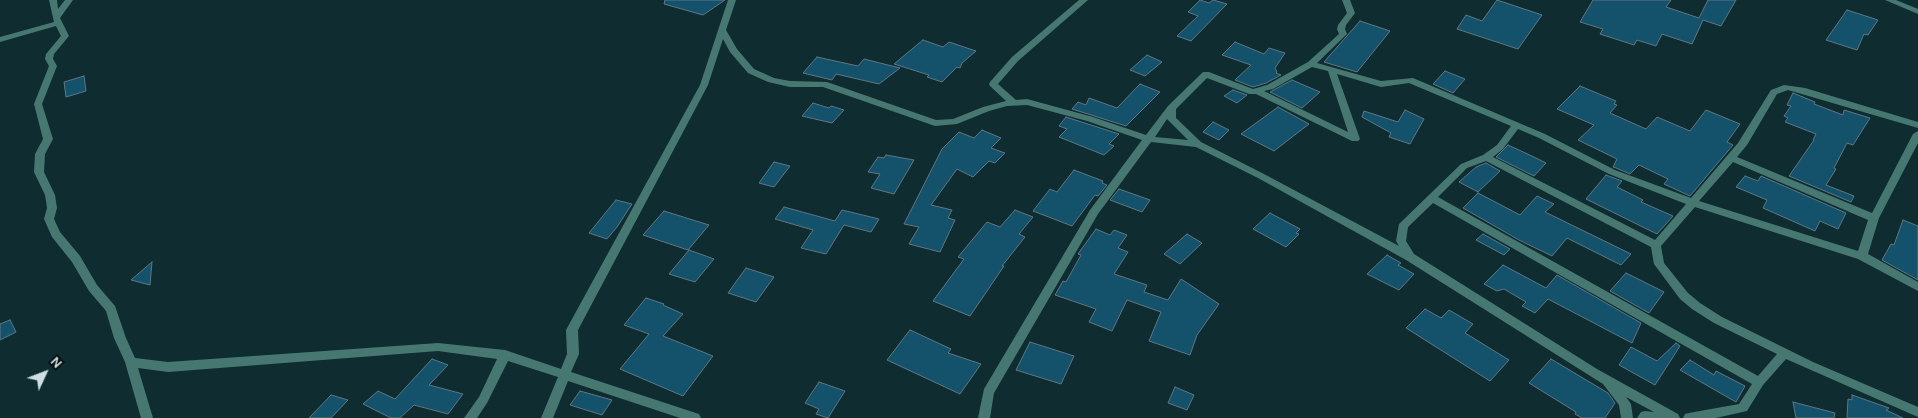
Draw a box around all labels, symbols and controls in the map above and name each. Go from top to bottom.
north arrow [20,348,70,398]
text: N [47,353,66,372]

